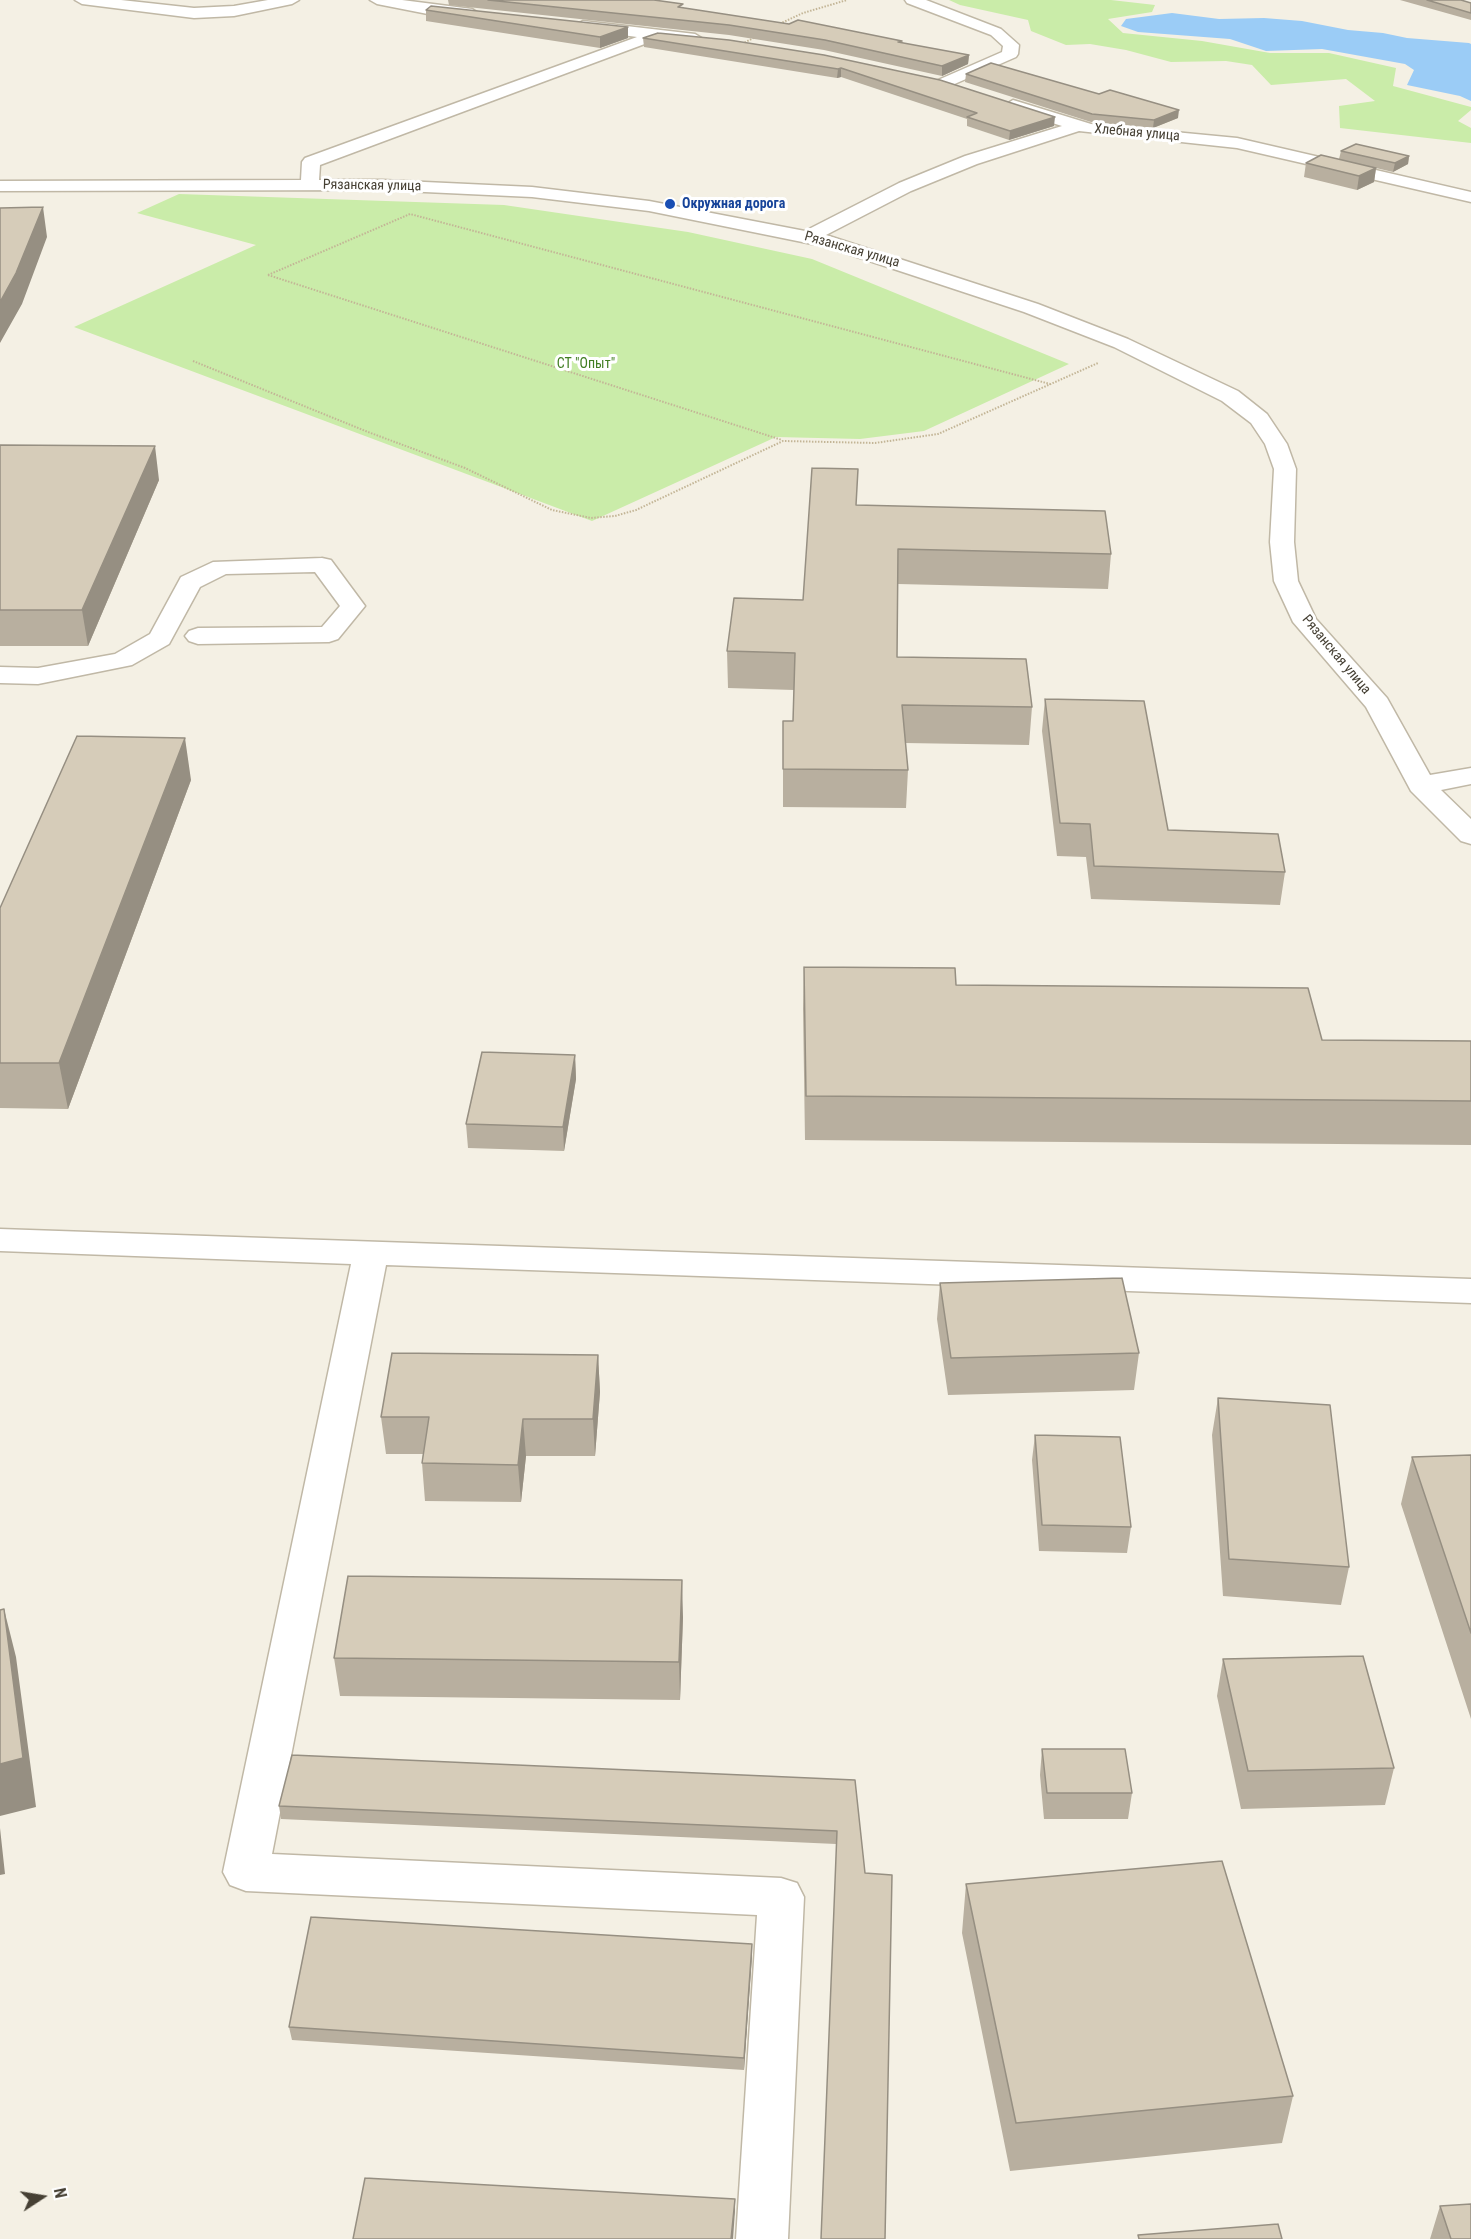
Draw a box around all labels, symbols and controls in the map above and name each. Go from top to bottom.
street label: Хлебная улица [1093,121,1181,145]
street label: Рязанская улица [323,177,421,195]
place label: Окружная дорога [682,196,785,212]
marker: Окружная дорога [663,197,677,211]
street label: Рязанская улица [802,228,902,272]
park label: СТ "Опыт" [557,356,615,372]
street label: Рязанская улица [1298,612,1374,698]
north arrow [12,2167,72,2227]
text: N [50,2186,70,2200]

